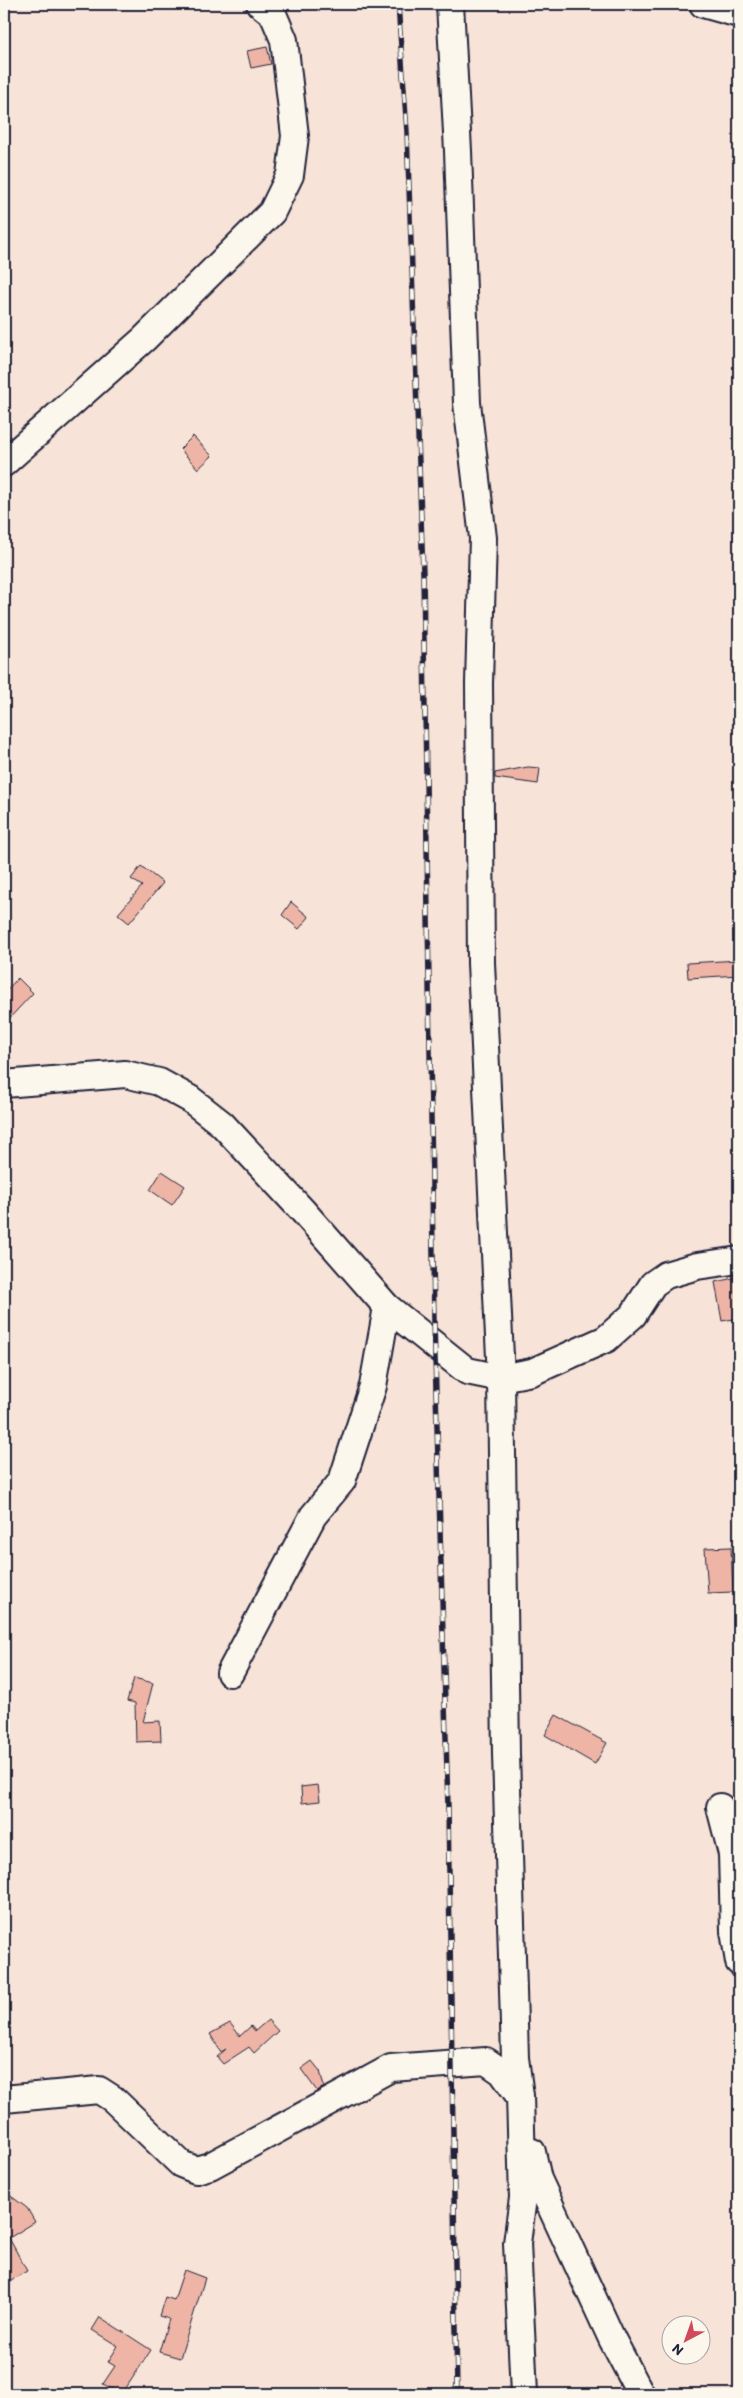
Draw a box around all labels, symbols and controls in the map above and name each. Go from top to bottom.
north arrow [660,2316,710,2366]
text: N [669,2340,687,2359]

